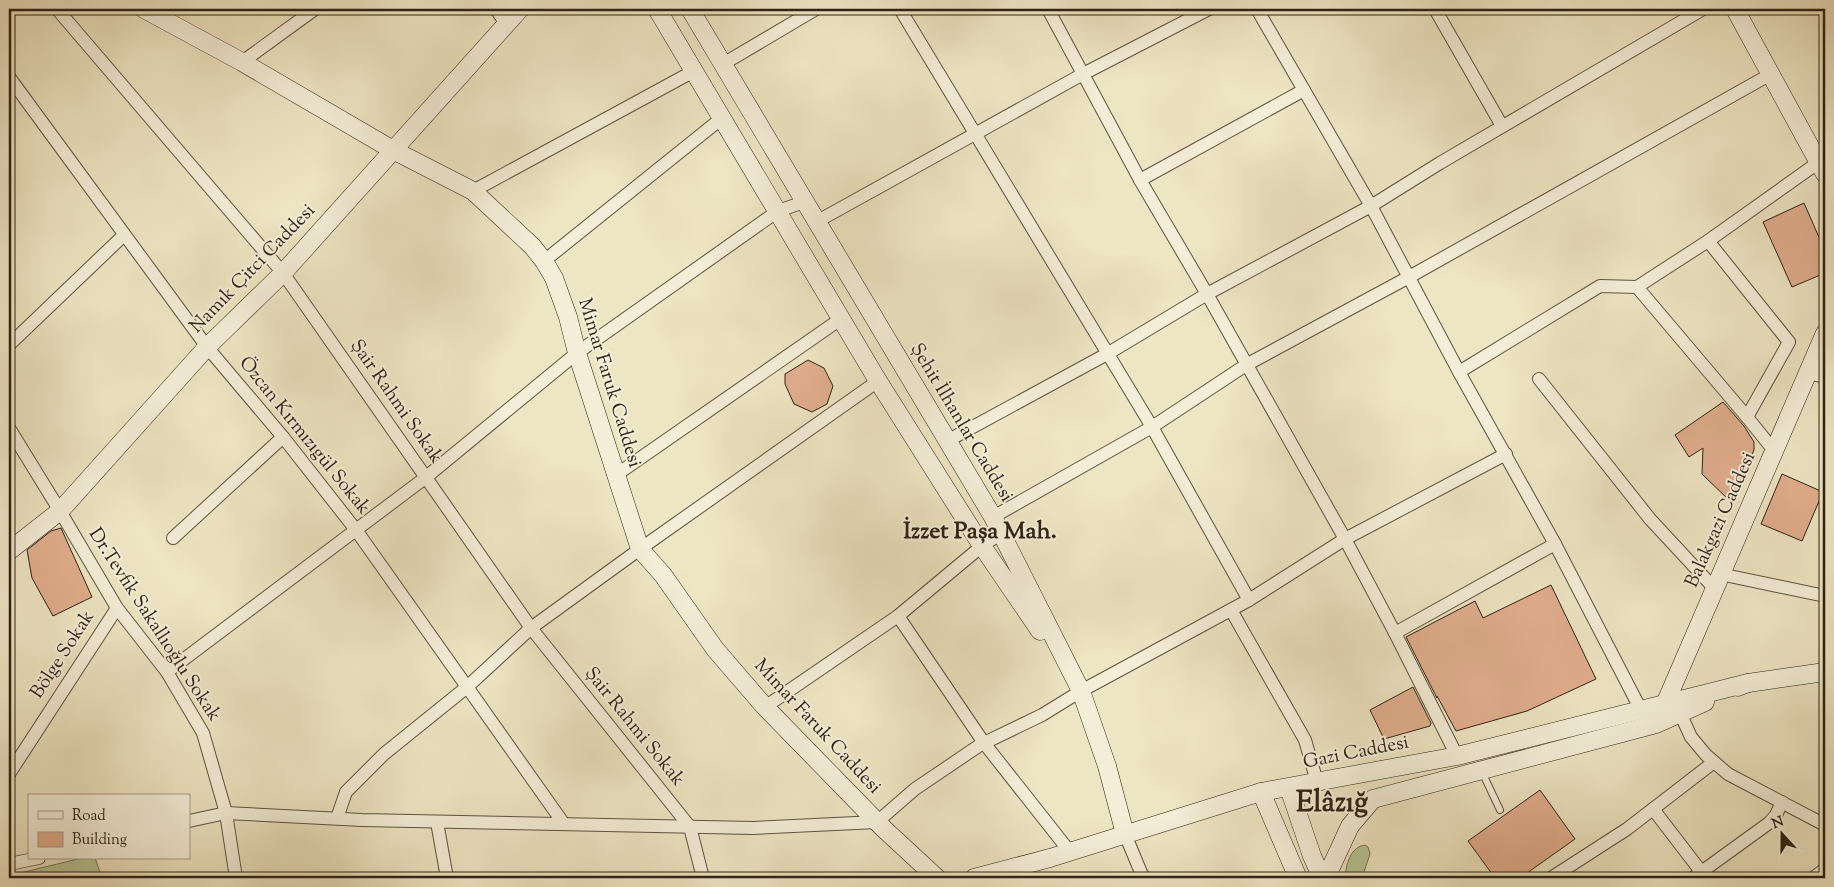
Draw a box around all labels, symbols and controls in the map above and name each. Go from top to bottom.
street label: Namık Çitci Caddesi [184,198,322,340]
street label: Mimar Faruk Caddesi [570,295,648,471]
street label: Şair Rahmi Sokak [343,334,449,470]
street label: Şehit İlhanlar Caddesi [903,338,1019,508]
street label: Özcan Kırmızıgül Sokak [232,351,377,521]
street label: Balakgazi Caddesi [1679,448,1763,592]
district label: İzzet Paşa Mah. [903,515,1057,549]
street label: Dr.Tevfik Sakallıoğlu Sokak [81,523,227,728]
street label: Bölge Sokak [24,605,102,705]
street label: Mimar Faruk Caddesi [747,654,887,800]
street label: Şair Rahmi Sokak [577,662,691,793]
street label: Gazi Caddesi [1301,730,1411,776]
district label: Elâzığ [1296,783,1368,825]
legend [28,794,190,860]
text: Road [72,806,106,827]
north arrow [1756,810,1806,860]
text: N [1769,812,1787,835]
text: Building [72,830,127,851]

